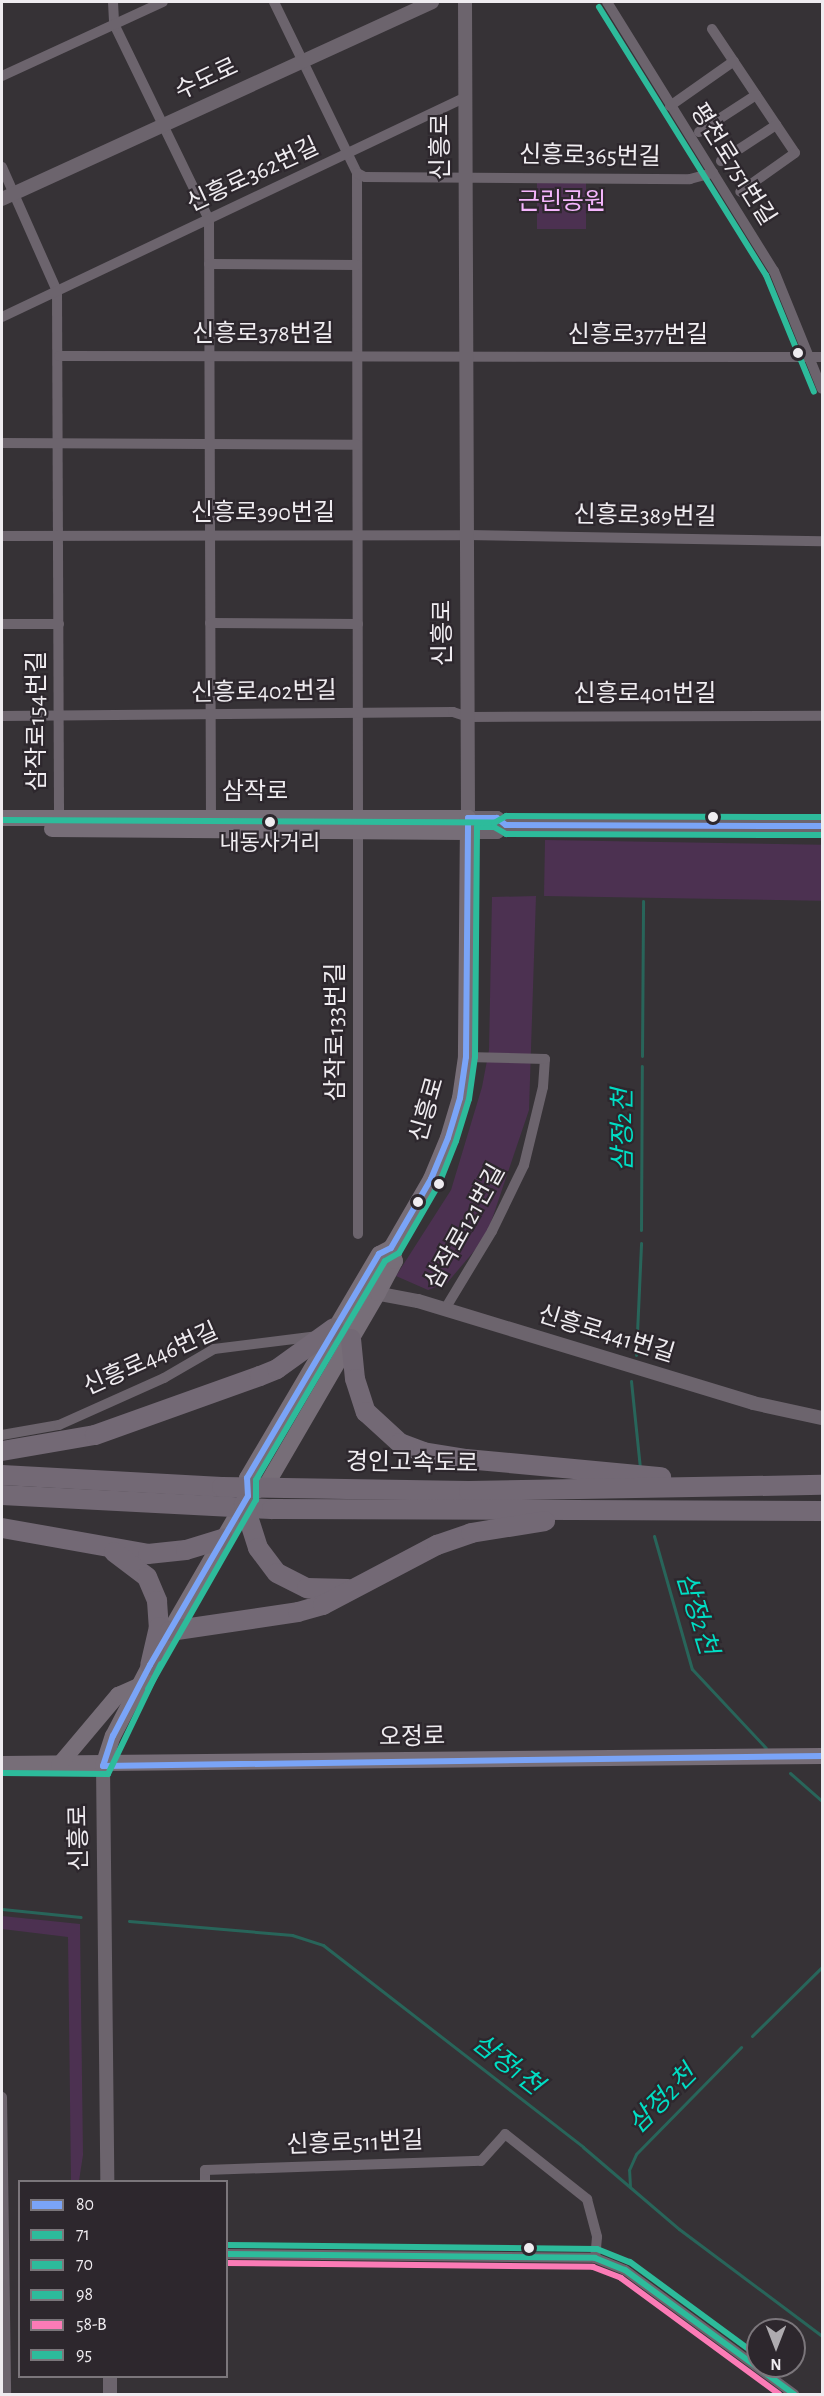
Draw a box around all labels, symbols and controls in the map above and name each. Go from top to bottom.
street label: 수도로 [171,53,243,107]
street label: 평천로751번길 [683,99,781,231]
street label: 신흥로 [428,114,456,180]
street label: 신흥로362번길 [182,133,324,219]
street label: 신흥로365번길 [519,141,661,173]
park label: 근린공원 [518,189,606,217]
street label: 신흥로378번길 [192,321,334,349]
street label: 신흥로377번길 [568,322,708,350]
unlabelled marker [792,347,804,359]
street label: 신흥로390번길 [191,500,335,528]
street label: 신흥로389번길 [573,501,717,533]
street label: 신흥로 [430,600,458,666]
street label: 삼작로154번길 [24,651,52,791]
street label: 신흥로402번길 [191,677,337,709]
street label: 신흥로401번길 [574,681,716,709]
street label: 삼작로 [222,779,288,807]
unlabelled marker [707,811,719,823]
marker: 내동사거리 [264,816,276,828]
place label: 내동사거리 [219,831,321,857]
street label: 삼작로133번길 [323,963,351,1101]
street label: 신흥로 [405,1074,451,1146]
water label: 삼정2천 [608,1088,640,1172]
street label: 삼작로121번길 [420,1160,512,1294]
unlabelled marker [433,1178,445,1190]
unlabelled marker [412,1196,424,1208]
street label: 신흥로441번길 [534,1301,678,1369]
street label: 신흥로446번길 [79,1317,223,1403]
street label: 경인고속도로 [346,1448,478,1480]
water label: 삼정2천 [669,1569,723,1659]
street label: 오정로 [379,1723,445,1753]
street label: 신흥로 [65,1805,95,1871]
water label: 삼정1천 [466,2028,548,2102]
water label: 삼정2천 [622,2059,704,2141]
street label: 신흥로511번길 [286,2127,424,2161]
legend [18,2180,228,2378]
text: 80 [76,2196,94,2214]
text: 71 [76,2226,90,2244]
unlabelled marker [523,2242,535,2254]
text: 70 [76,2256,93,2274]
text: 98 [76,2286,93,2304]
text: 58-B [76,2316,107,2334]
north arrow [746,2318,806,2378]
text: 95 [76,2346,92,2364]
text: N [770,2356,782,2372]

